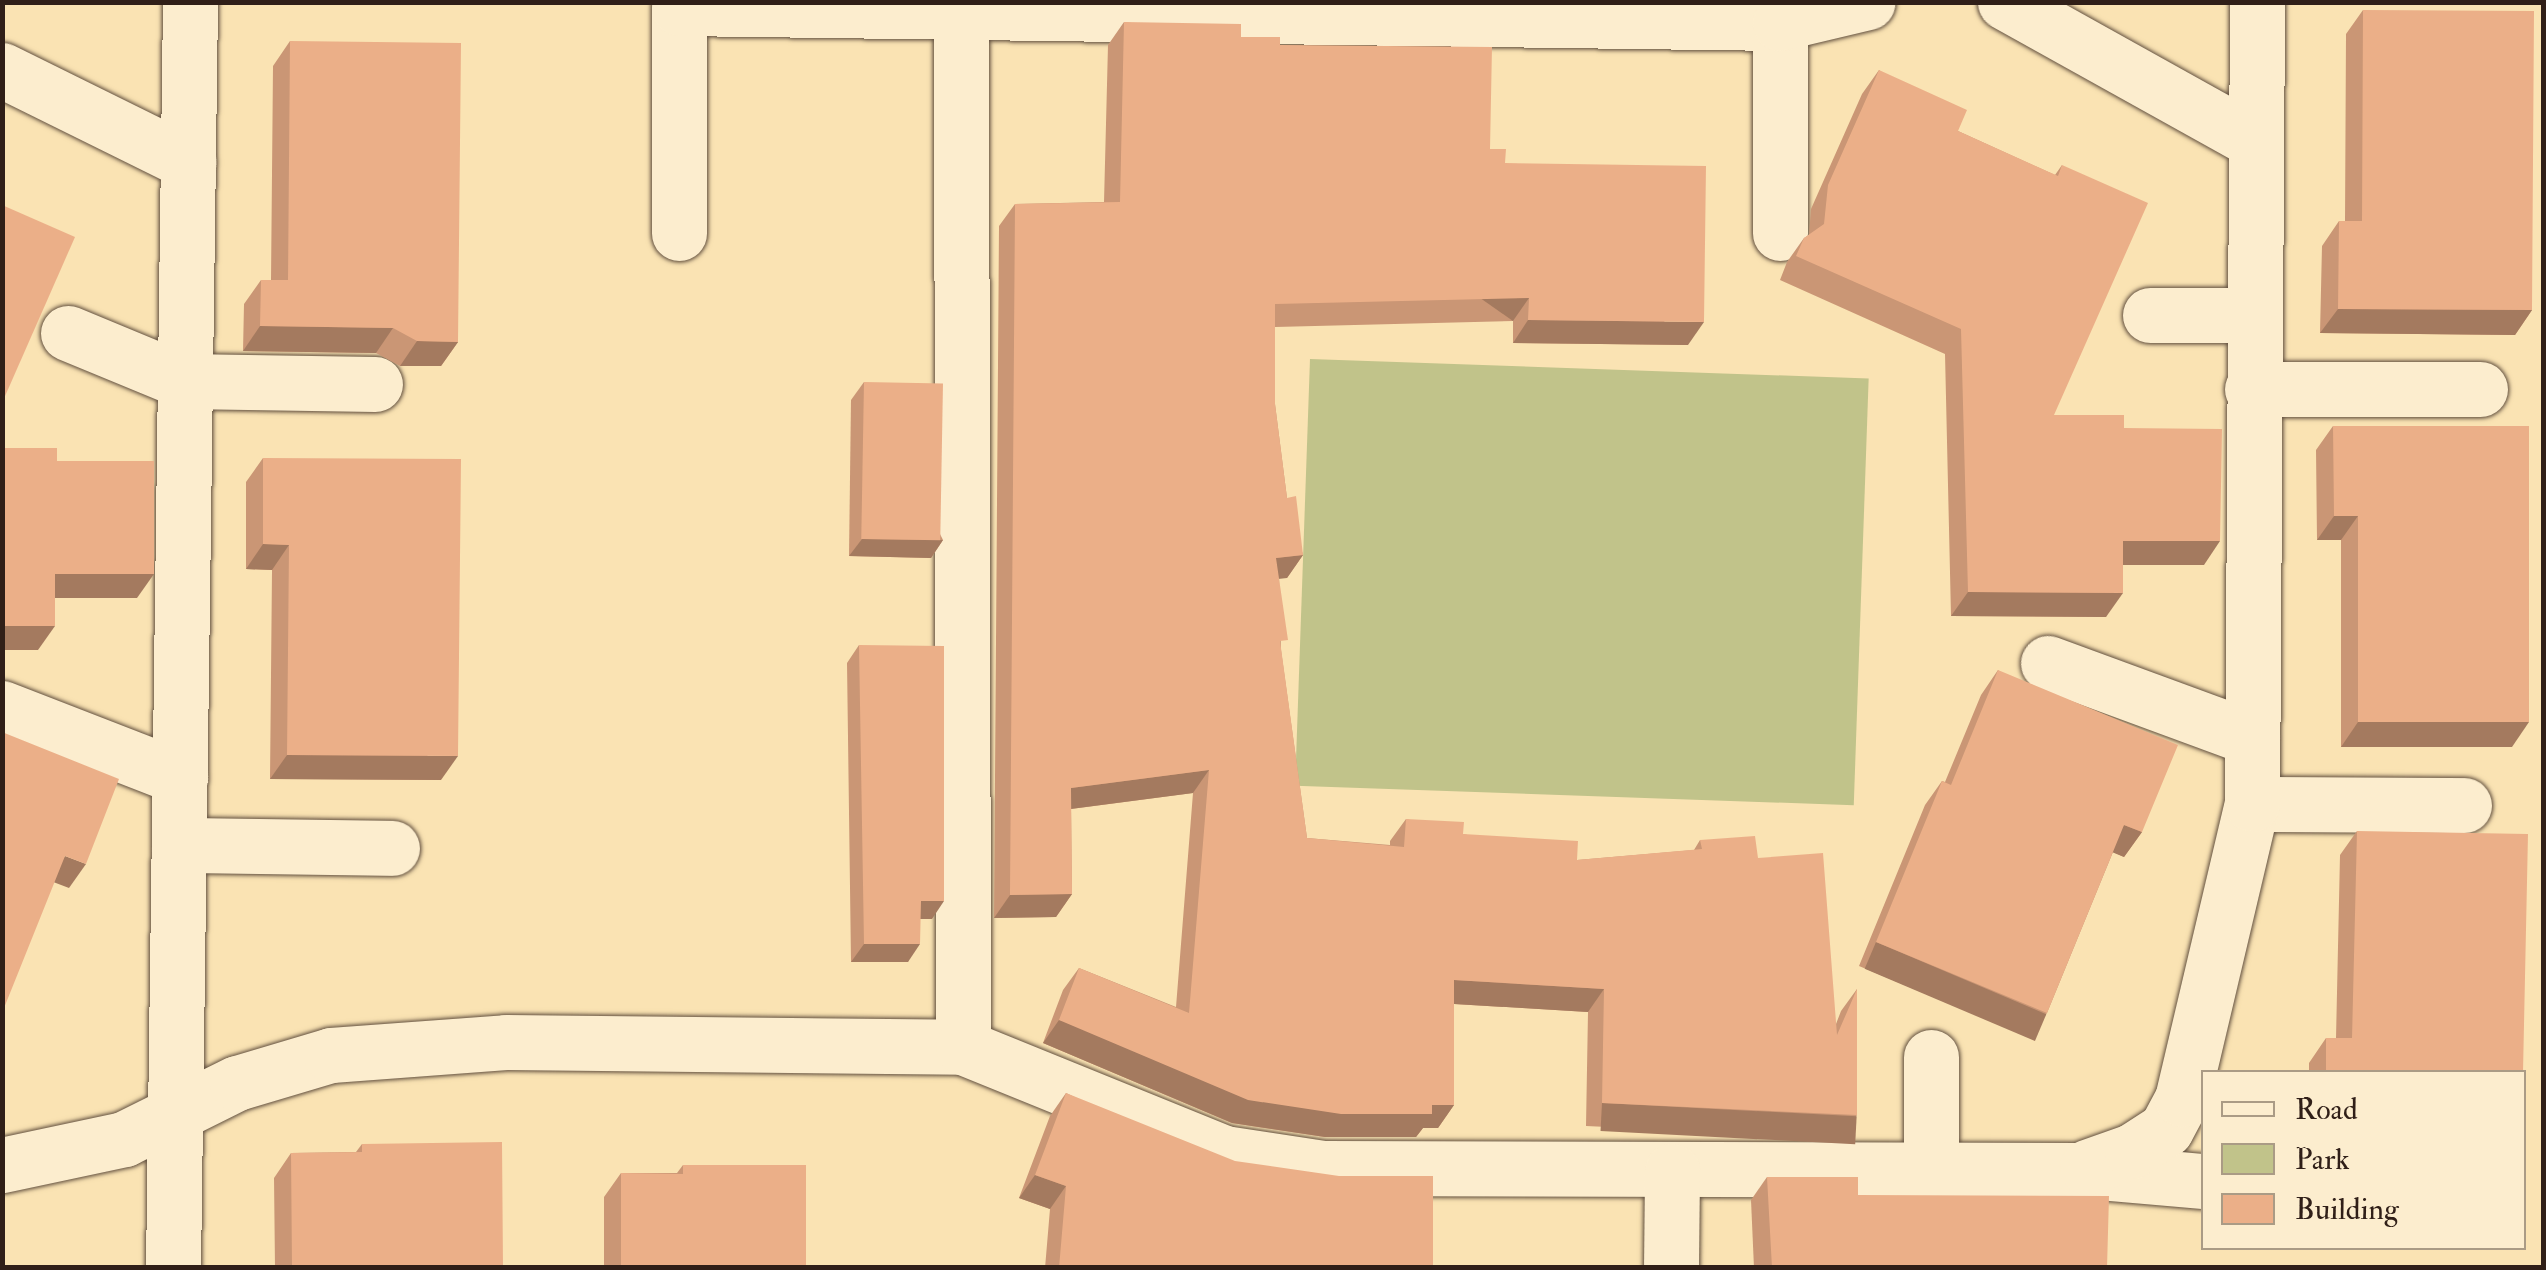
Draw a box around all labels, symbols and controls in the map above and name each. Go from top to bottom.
legend [2201,1070,2526,1250]
text: Road [2295,1091,2358,1128]
text: Park [2295,1141,2350,1178]
text: Building [2295,1191,2399,1228]

